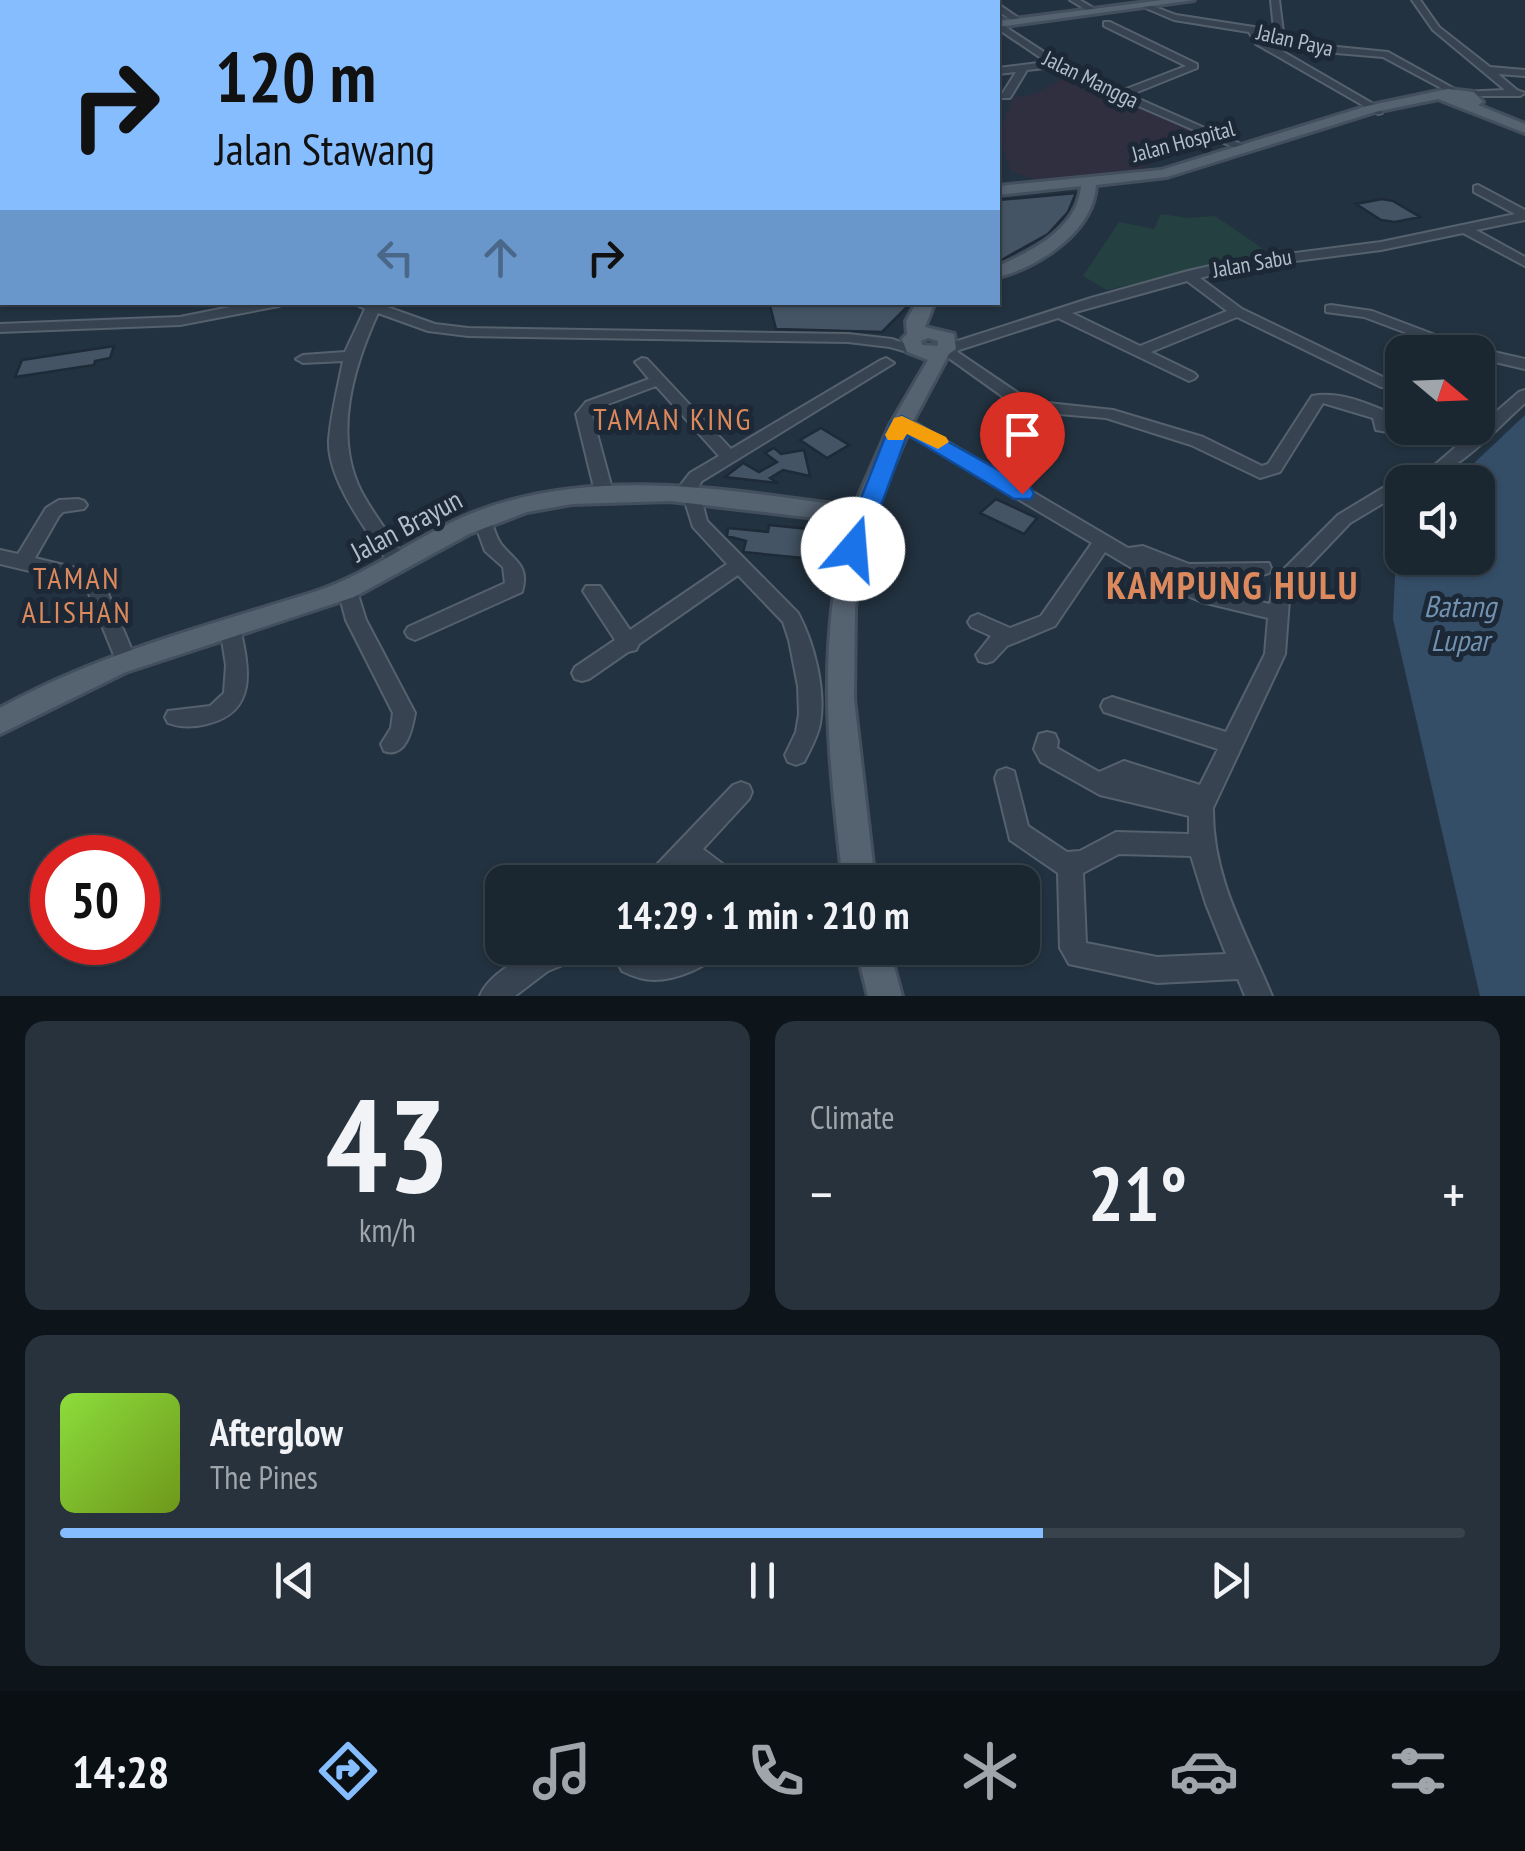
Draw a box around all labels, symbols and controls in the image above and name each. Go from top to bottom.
street label: Jalan Paya [1253,17,1336,62]
text: 120 m [215,31,376,121]
icon: right [50,40,180,170]
street label: Jalan Mangga [1038,43,1143,114]
street label: Jalan Hospital [1128,114,1238,168]
text: Jalan Stawang [215,119,435,177]
icon: left [368,230,423,285]
icon: ahead [473,230,528,285]
icon: right [578,230,633,285]
street label: Jalan Sabu [1209,242,1294,284]
north arrow [1385,335,1495,445]
map controls [1385,335,1495,575]
pin [980,392,1065,495]
district label: TAMAN KING [593,399,753,438]
icon: arrive [995,407,1050,462]
button: sound [1385,465,1495,575]
street label: Jalan Brayun [343,480,468,570]
position arrow [801,497,905,601]
district label: TAMAN ALISHAN [22,558,132,631]
district label: KAMPUNG HULU [1106,560,1360,609]
water label: Batang Lupar [1424,586,1498,659]
speed limit sign: 50 [30,835,160,965]
text: 14:29 · 1 min · 210 m [616,890,909,939]
text: 43 [325,1060,450,1228]
text: Climate [810,1096,894,1138]
text: 21° [1088,1145,1187,1242]
text: − [810,1158,833,1229]
text: + [1442,1158,1465,1229]
text: km/h [359,1209,416,1251]
text: Afterglow [210,1407,343,1456]
text: The Pines [210,1456,318,1498]
icon: previous [267,1553,322,1608]
icon: pause [735,1553,790,1608]
icon: next [1203,1553,1258,1608]
icon: directions [313,1736,383,1806]
icon: music [527,1736,597,1806]
icon: phone [741,1736,811,1806]
icon: climate [955,1736,1025,1806]
icon: car [1169,1736,1239,1806]
icon: filters [1383,1736,1453,1806]
text: 14:28 [72,1742,169,1800]

